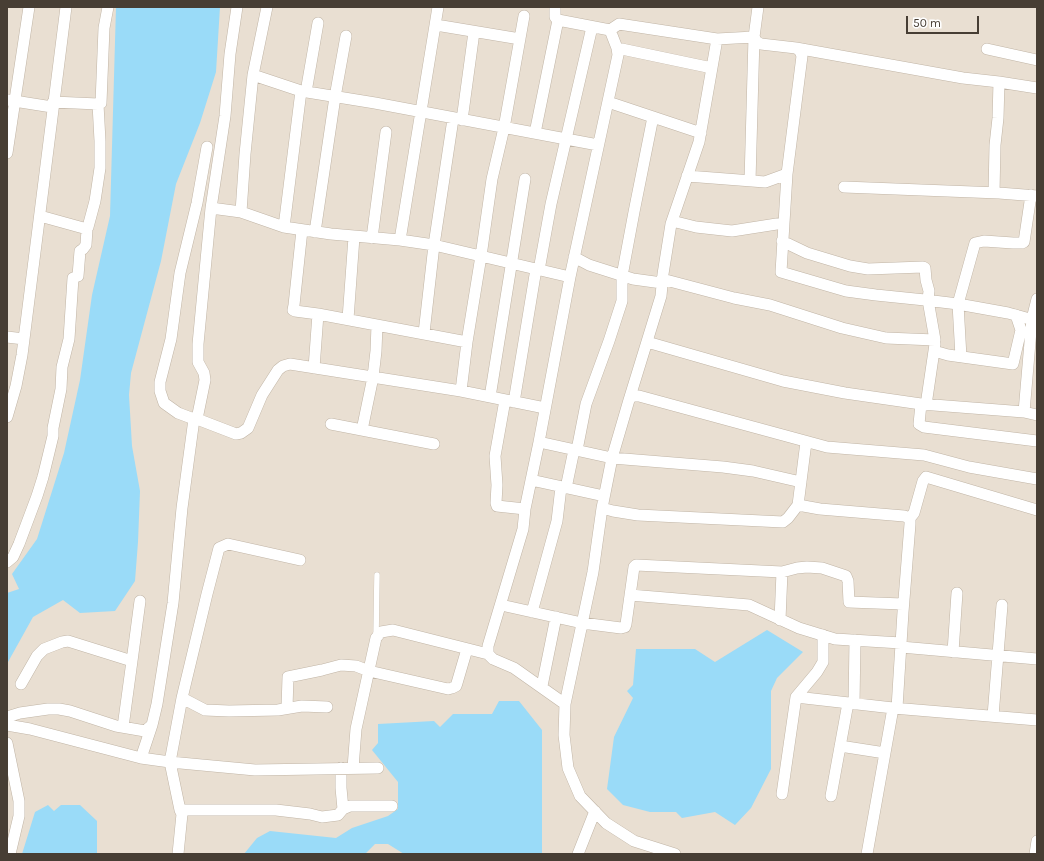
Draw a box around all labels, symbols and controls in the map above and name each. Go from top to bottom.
scale bar [908,8,981,34]
text: 50 m [913,16,941,30]

